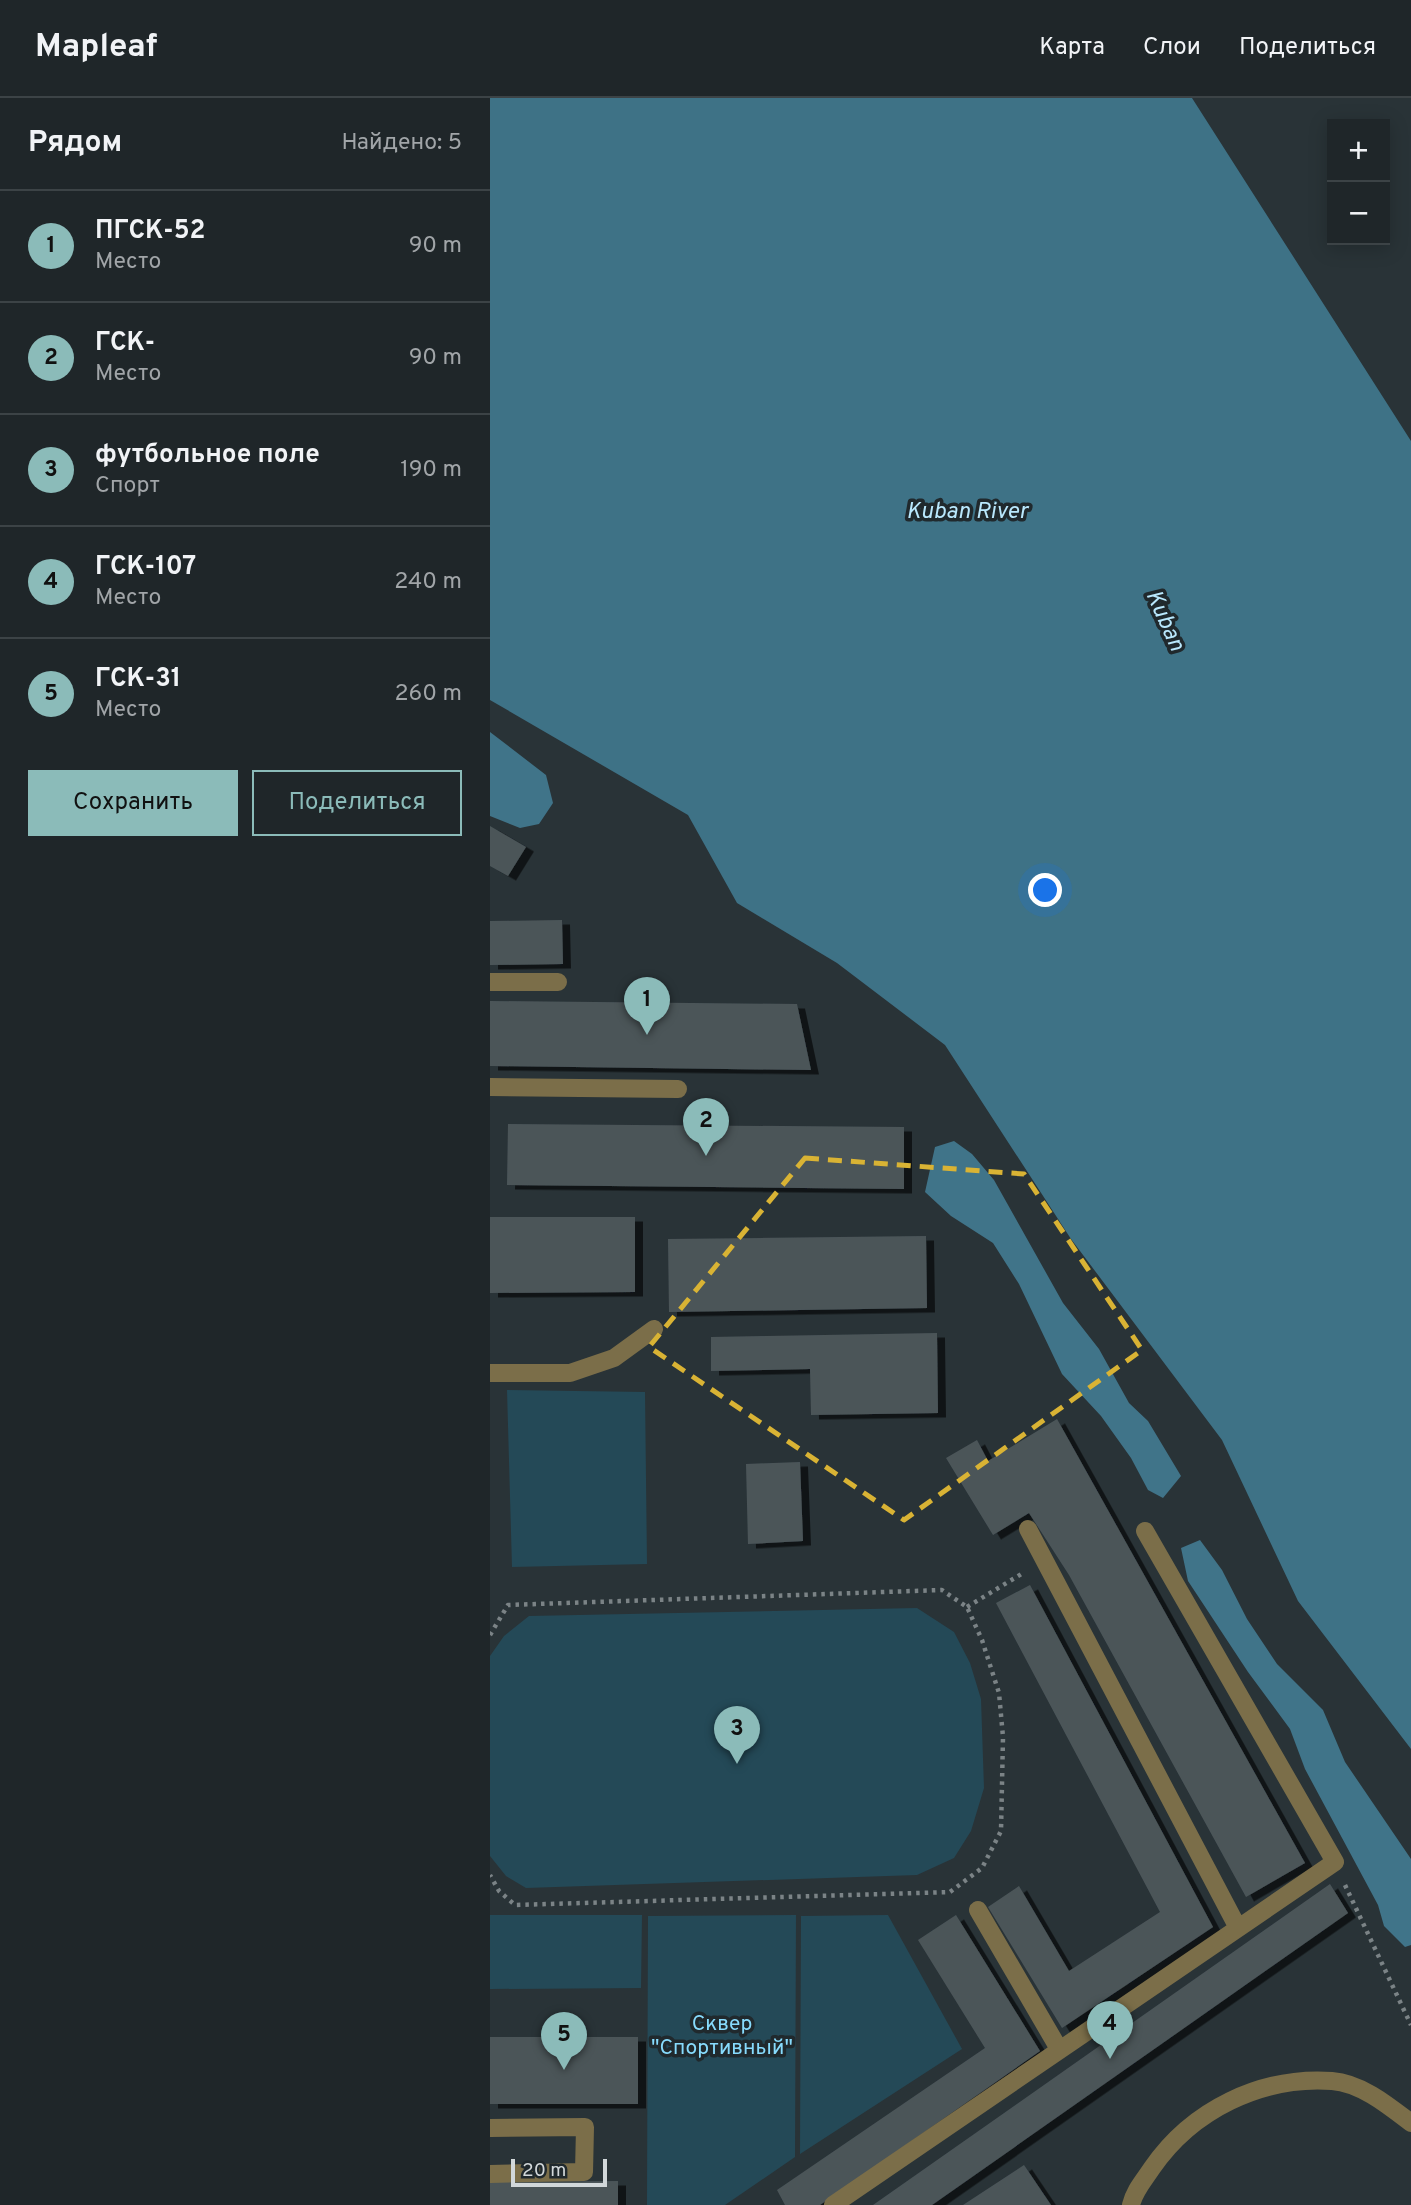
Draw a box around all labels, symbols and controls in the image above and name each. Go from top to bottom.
text: Mapleaf [35,27,158,69]
text: Карта [1039,33,1105,63]
text: Слои [1143,33,1201,63]
text: Поделиться [1239,33,1376,63]
map controls [1327,119,1390,245]
button: + [1327,119,1390,182]
text: Рядом [28,125,122,162]
text: Найдено: 5 [341,129,462,158]
button: − [1327,182,1390,245]
text: ПГСК-52 [95,215,205,248]
text: 1 [46,232,56,261]
text: 90 m [409,232,462,261]
text: Место [95,248,161,277]
text: ГСК- [95,327,155,360]
text: 2 [44,344,58,373]
text: 90 m [409,344,462,373]
text: Место [95,360,161,389]
text: футбольное поле [95,439,320,472]
text: 3 [44,456,58,485]
text: 190 m [400,456,462,485]
text: Спорт [95,472,160,501]
water label: Kuban River [906,498,1030,527]
text: ГСК-107 [95,551,196,584]
text: 4 [44,568,58,597]
text: 240 m [394,568,462,597]
text: Место [95,584,161,613]
water label: Kuban [1138,586,1190,657]
text: ГСК-31 [95,663,181,696]
text: 5 [44,680,58,709]
text: 260 m [395,680,462,709]
text: Место [95,696,161,725]
button: Сохранить [28,770,238,836]
button: Поделиться [252,770,462,836]
your location [1028,873,1062,907]
pin: 1 [624,977,670,1035]
pin: 2 [683,1098,729,1156]
pin: 3 [714,1706,760,1764]
pin: 4 [1087,2001,1133,2059]
park label: Сквер "Спортивный" [651,2011,793,2062]
pin: 5 [541,2012,587,2070]
scale bar [511,2156,607,2188]
text: 20 m [522,2159,566,2183]

